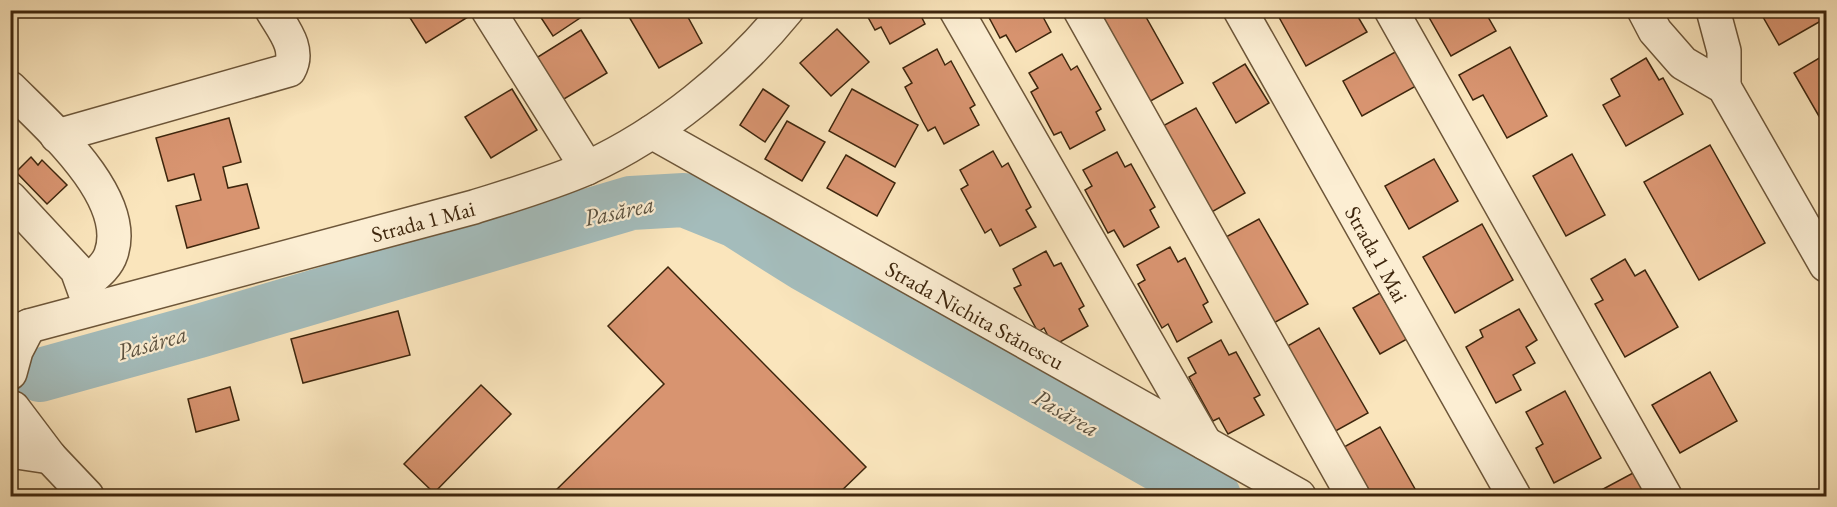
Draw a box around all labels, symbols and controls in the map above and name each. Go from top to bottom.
water label: Pasărea [581,188,657,233]
street label: Strada 1 Mai [368,194,478,249]
street label: Strada 1 Mai [1338,201,1415,308]
street label: Strada Nichita Stănescu [880,254,1070,377]
water label: Pasărea [113,318,190,367]
water label: Pasărea [1028,381,1105,444]

